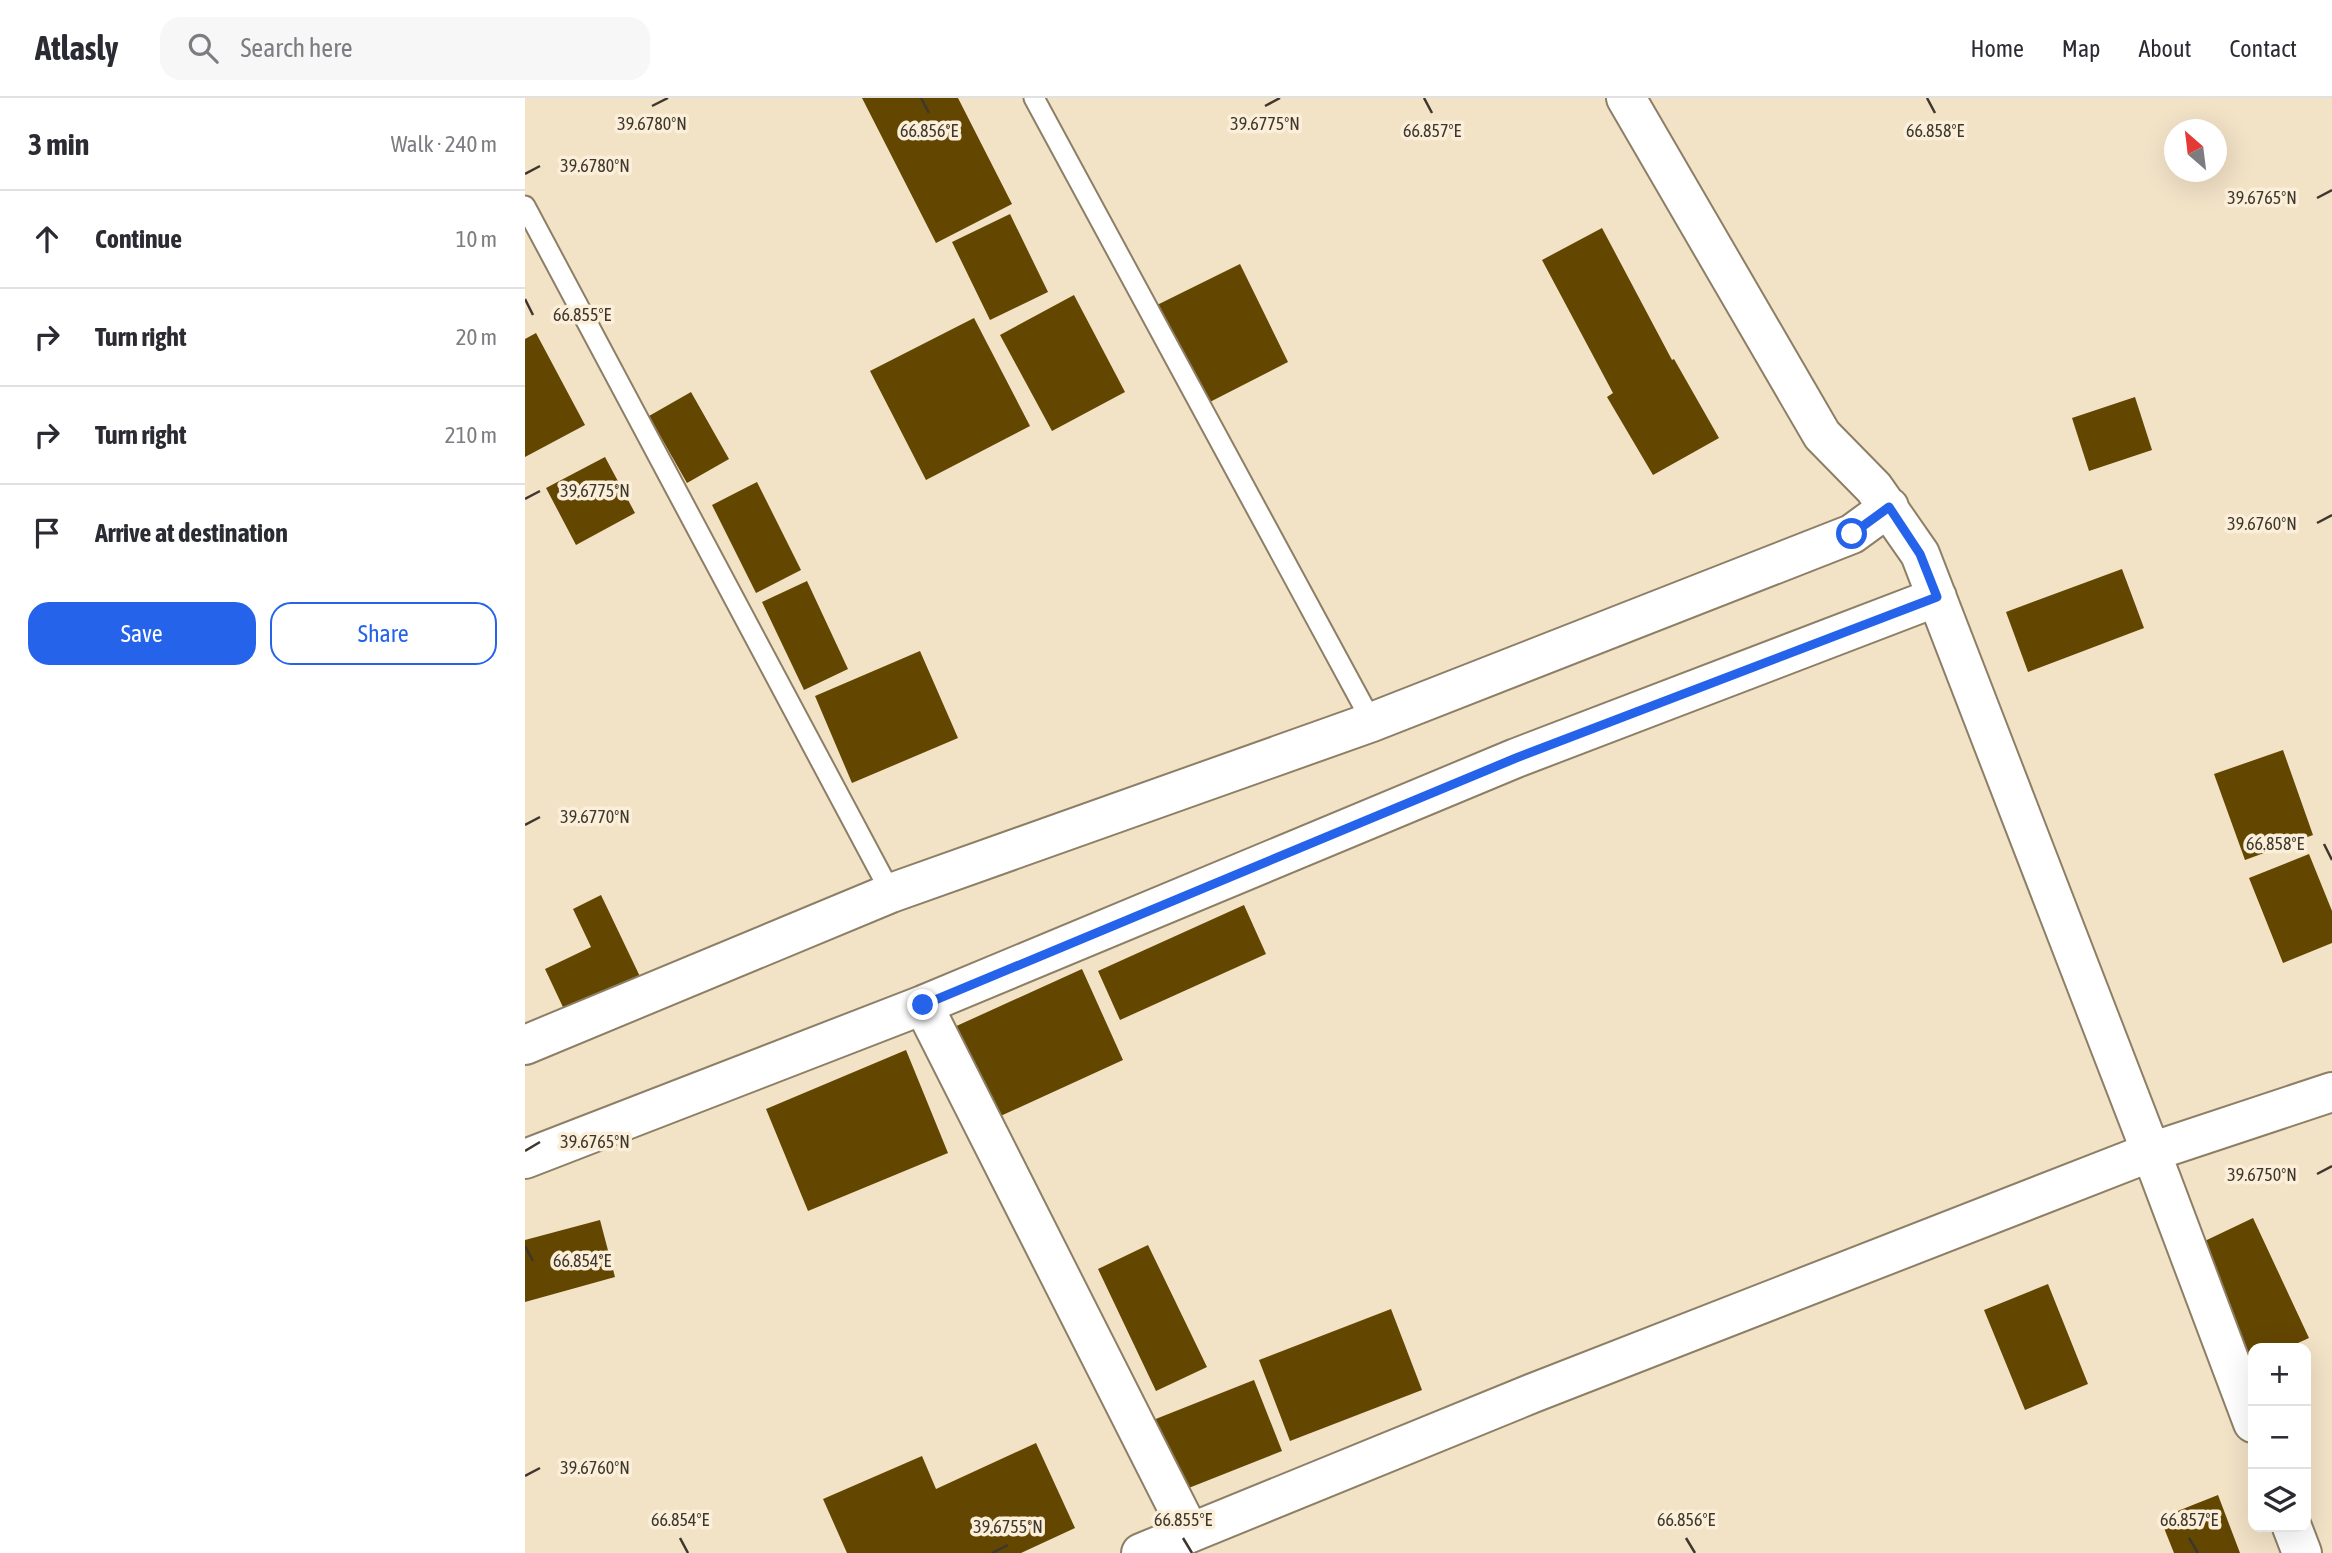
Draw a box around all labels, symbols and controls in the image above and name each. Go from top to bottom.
search box [160,17,650,80]
text: Atlasly [35,29,118,67]
icon: search [184,29,222,67]
text: Search here [240,33,353,63]
text: Home [1970,35,2024,62]
text: Map [2062,35,2100,62]
text: About [2138,35,2191,62]
text: Contact [2229,35,2297,62]
text: 39.6780°N [617,113,687,134]
text: 39.6775°N [1230,113,1300,134]
north arrow [2164,119,2227,182]
text: 66.856°E [900,120,958,141]
text: 66.857°E [1403,120,1461,141]
text: 66.858°E [1906,120,1964,141]
text: 3 min [28,127,89,161]
text: Walk · 240 m [391,131,497,157]
text: 39.6780°N [560,155,630,176]
text: 39.6765°N [2227,187,2297,208]
icon: ahead [28,220,66,258]
text: Continue [95,224,182,254]
text: 10 m [456,226,497,252]
text: 66.855°E [553,304,611,325]
icon: right [28,318,66,356]
text: Turn right [95,322,186,352]
text: 20 m [456,324,497,350]
icon: right [28,416,66,454]
text: Turn right [95,420,186,450]
text: 210 m [445,422,497,448]
text: 39.6775°N [560,480,630,501]
text: 39.6760°N [2227,513,2297,534]
icon: arrive [28,514,66,552]
text: Arrive at destination [95,518,288,548]
route start [1836,518,1867,549]
button: Save [28,602,256,665]
button: Share [270,602,497,665]
text: 39.6770°N [560,806,630,827]
text: 66.858°E [2246,833,2304,854]
route end [907,989,938,1020]
text: 39.6765°N [560,1131,630,1152]
text: 39.6750°N [2227,1164,2297,1185]
text: 66.854°E [553,1250,611,1271]
map controls [2248,1343,2311,1532]
button: + [2248,1343,2311,1406]
button: − [2248,1406,2311,1469]
text: 39.6760°N [560,1457,630,1478]
button: layers [2248,1469,2311,1532]
text: 66.854°E [651,1509,709,1530]
text: 66.855°E [1154,1509,1212,1530]
text: 66.856°E [1657,1509,1715,1530]
text: 66.857°E [2160,1509,2218,1530]
text: 39.6755°N [973,1516,1043,1537]

